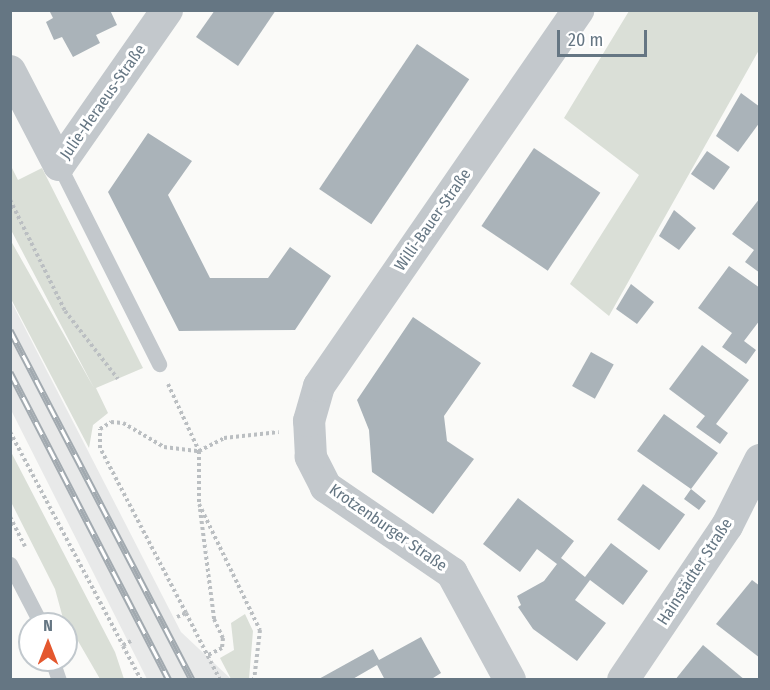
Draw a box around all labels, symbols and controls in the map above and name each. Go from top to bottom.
scale bar [560,18,650,56]
text: 20 m [568,29,603,51]
street label: Julie-Heraeus-Straße [56,41,150,163]
street label: Willi-Bauer-Straße [391,165,475,275]
street label: Krotzenburger Straße [326,480,450,576]
street label: Hainstädter Straße [653,515,737,629]
north arrow [18,612,78,672]
text: N [43,616,53,635]

